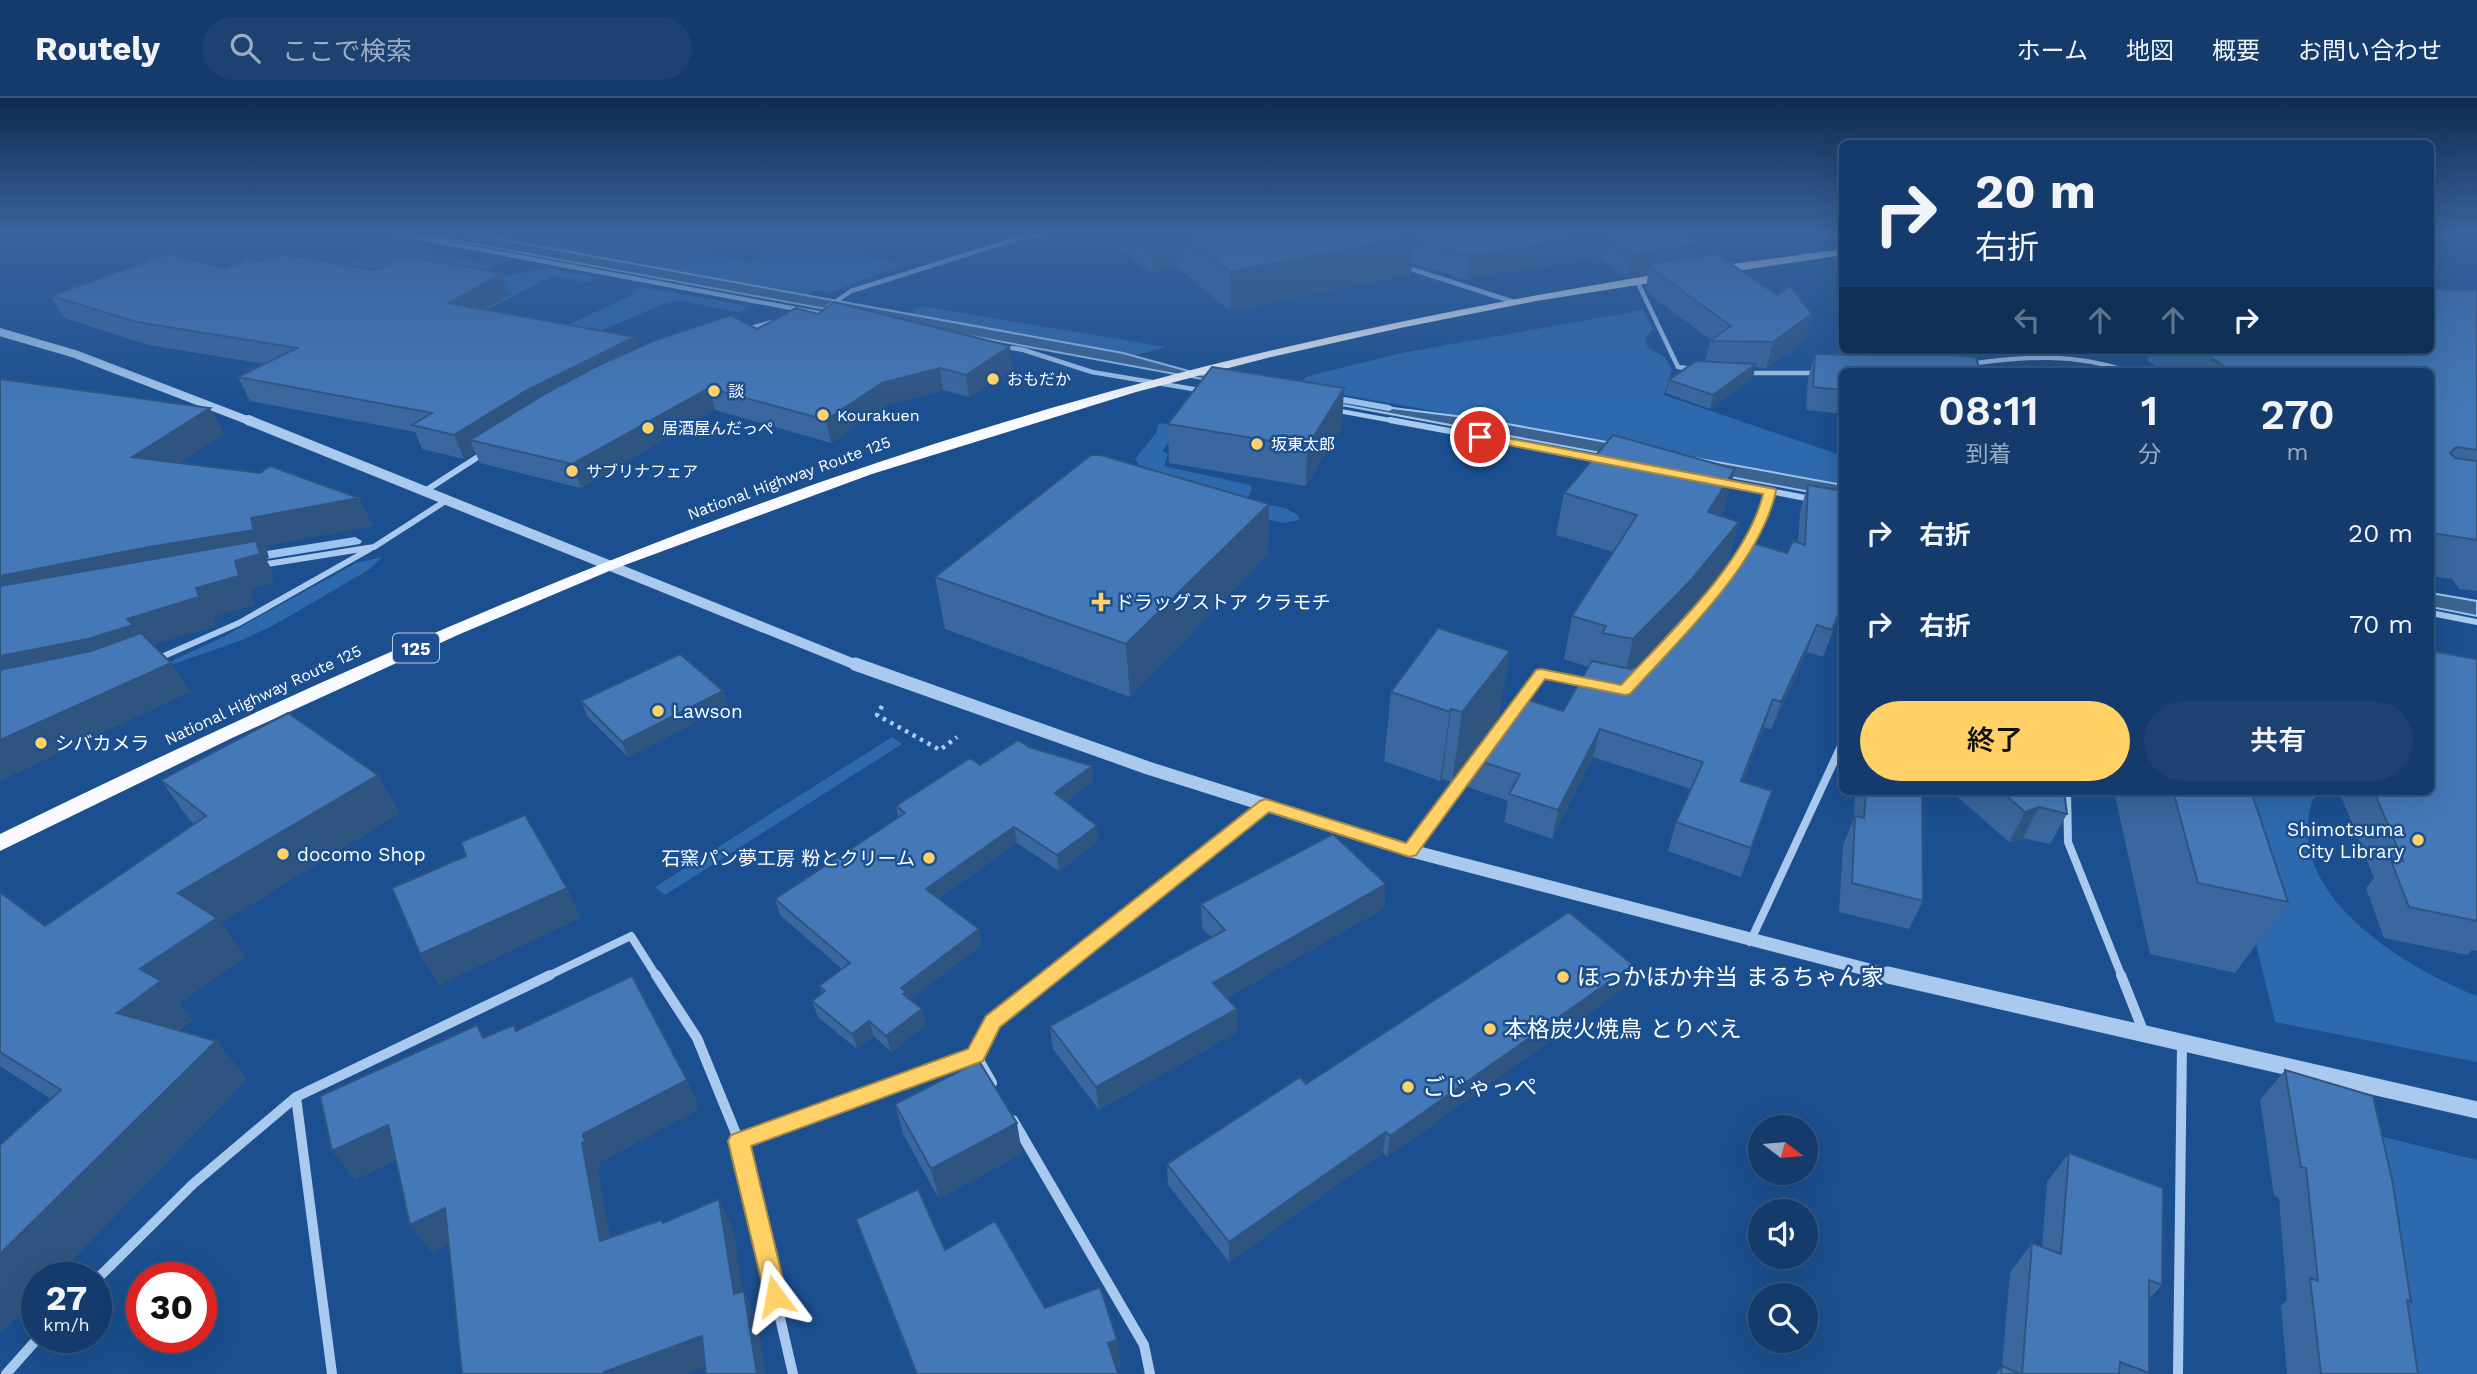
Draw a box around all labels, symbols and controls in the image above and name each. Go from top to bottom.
search box [202,17,692,80]
text: Routely [35,29,160,68]
icon: search [226,29,264,67]
text: ここで検索 [282,36,412,66]
text: ホーム [2017,37,2088,65]
text: 地図 [2126,37,2174,65]
text: 概要 [2212,37,2260,65]
text: お問い合わせ [2298,37,2442,65]
text: 20 m [1975,162,2096,220]
icon: right [1860,168,1951,259]
text: 右折 [1975,228,2039,266]
icon: left [2008,301,2046,339]
icon: ahead [2081,301,2119,339]
icon: ahead [2154,301,2192,339]
icon: right [2227,301,2265,339]
place label: おもだか [1007,370,1071,389]
marker: おもだか [985,371,1001,387]
place label: 談 [728,382,744,401]
marker: 談 [706,383,722,399]
text: 08:11 [1938,386,2039,435]
text: 1 [2141,386,2158,435]
text: 270 [2260,390,2335,439]
place label: Kourakuen [837,406,920,425]
marker: Kourakuen [815,407,831,423]
pin [1450,407,1510,467]
icon: arrive [1461,418,1499,456]
place label: 居酒屋んだっぺ [662,419,774,438]
marker: 居酒屋んだっぺ [640,420,656,436]
street label: National Highway Route 125 [685,432,893,524]
place label: 坂東太郎 [1271,435,1335,454]
marker: 坂東太郎 [1249,436,1265,452]
text: m [2286,439,2308,466]
text: 到着 [1965,441,2011,468]
text: 分 [2138,441,2161,468]
place label: サブリナフェア [586,462,698,481]
marker: サブリナフェア [564,463,580,479]
icon: right [1860,514,1898,552]
text: 20 m [2348,518,2413,548]
text: 右折 [1919,520,1971,550]
place label: ドラッグストア クラモチ [1115,591,1330,614]
marker: ドラッグストア クラモチ [1093,594,1109,610]
icon: right [1860,605,1898,643]
text: 70 m [2349,609,2413,639]
text: 右折 [1919,611,1971,641]
road number: 125 [393,634,439,662]
street label: National Highway Route 125 [162,641,364,749]
place label: Lawson [672,700,743,723]
button: 終了 [1860,701,2130,781]
button: 共有 [2144,701,2413,781]
marker: Lawson [650,703,666,719]
place label: シバカメラ [55,732,149,755]
marker: シバカメラ [33,735,49,751]
place label: Shimotsuma City Library [2287,818,2404,863]
marker: Shimotsuma City Library [2410,832,2426,848]
place label: docomo Shop [297,843,426,866]
marker: docomo Shop [275,846,291,862]
place label: 石窯パン夢工房 粉とクリーム [661,847,915,870]
marker: 石窯パン夢工房 粉とクリーム [921,850,937,866]
place label: ほっかほか弁当 まるちゃん家 [1577,964,1884,991]
marker: ほっかほか弁当 まるちゃん家 [1555,969,1571,985]
place label: 本格炭火焼鳥 とりべえ [1504,1016,1742,1043]
marker: 本格炭火焼鳥 とりべえ [1482,1021,1498,1037]
place label: ごじゃっぺ [1422,1074,1537,1101]
marker: ごじゃっぺ [1400,1079,1416,1095]
north arrow [1748,1115,1818,1185]
map controls [1748,1115,1818,1353]
button: sound [1748,1199,1818,1269]
position arrow [738,1259,812,1333]
speed limit sign: 30 [126,1262,217,1353]
text: 27 [46,1277,87,1319]
button: search [1748,1283,1818,1353]
text: km/h [43,1314,90,1335]

